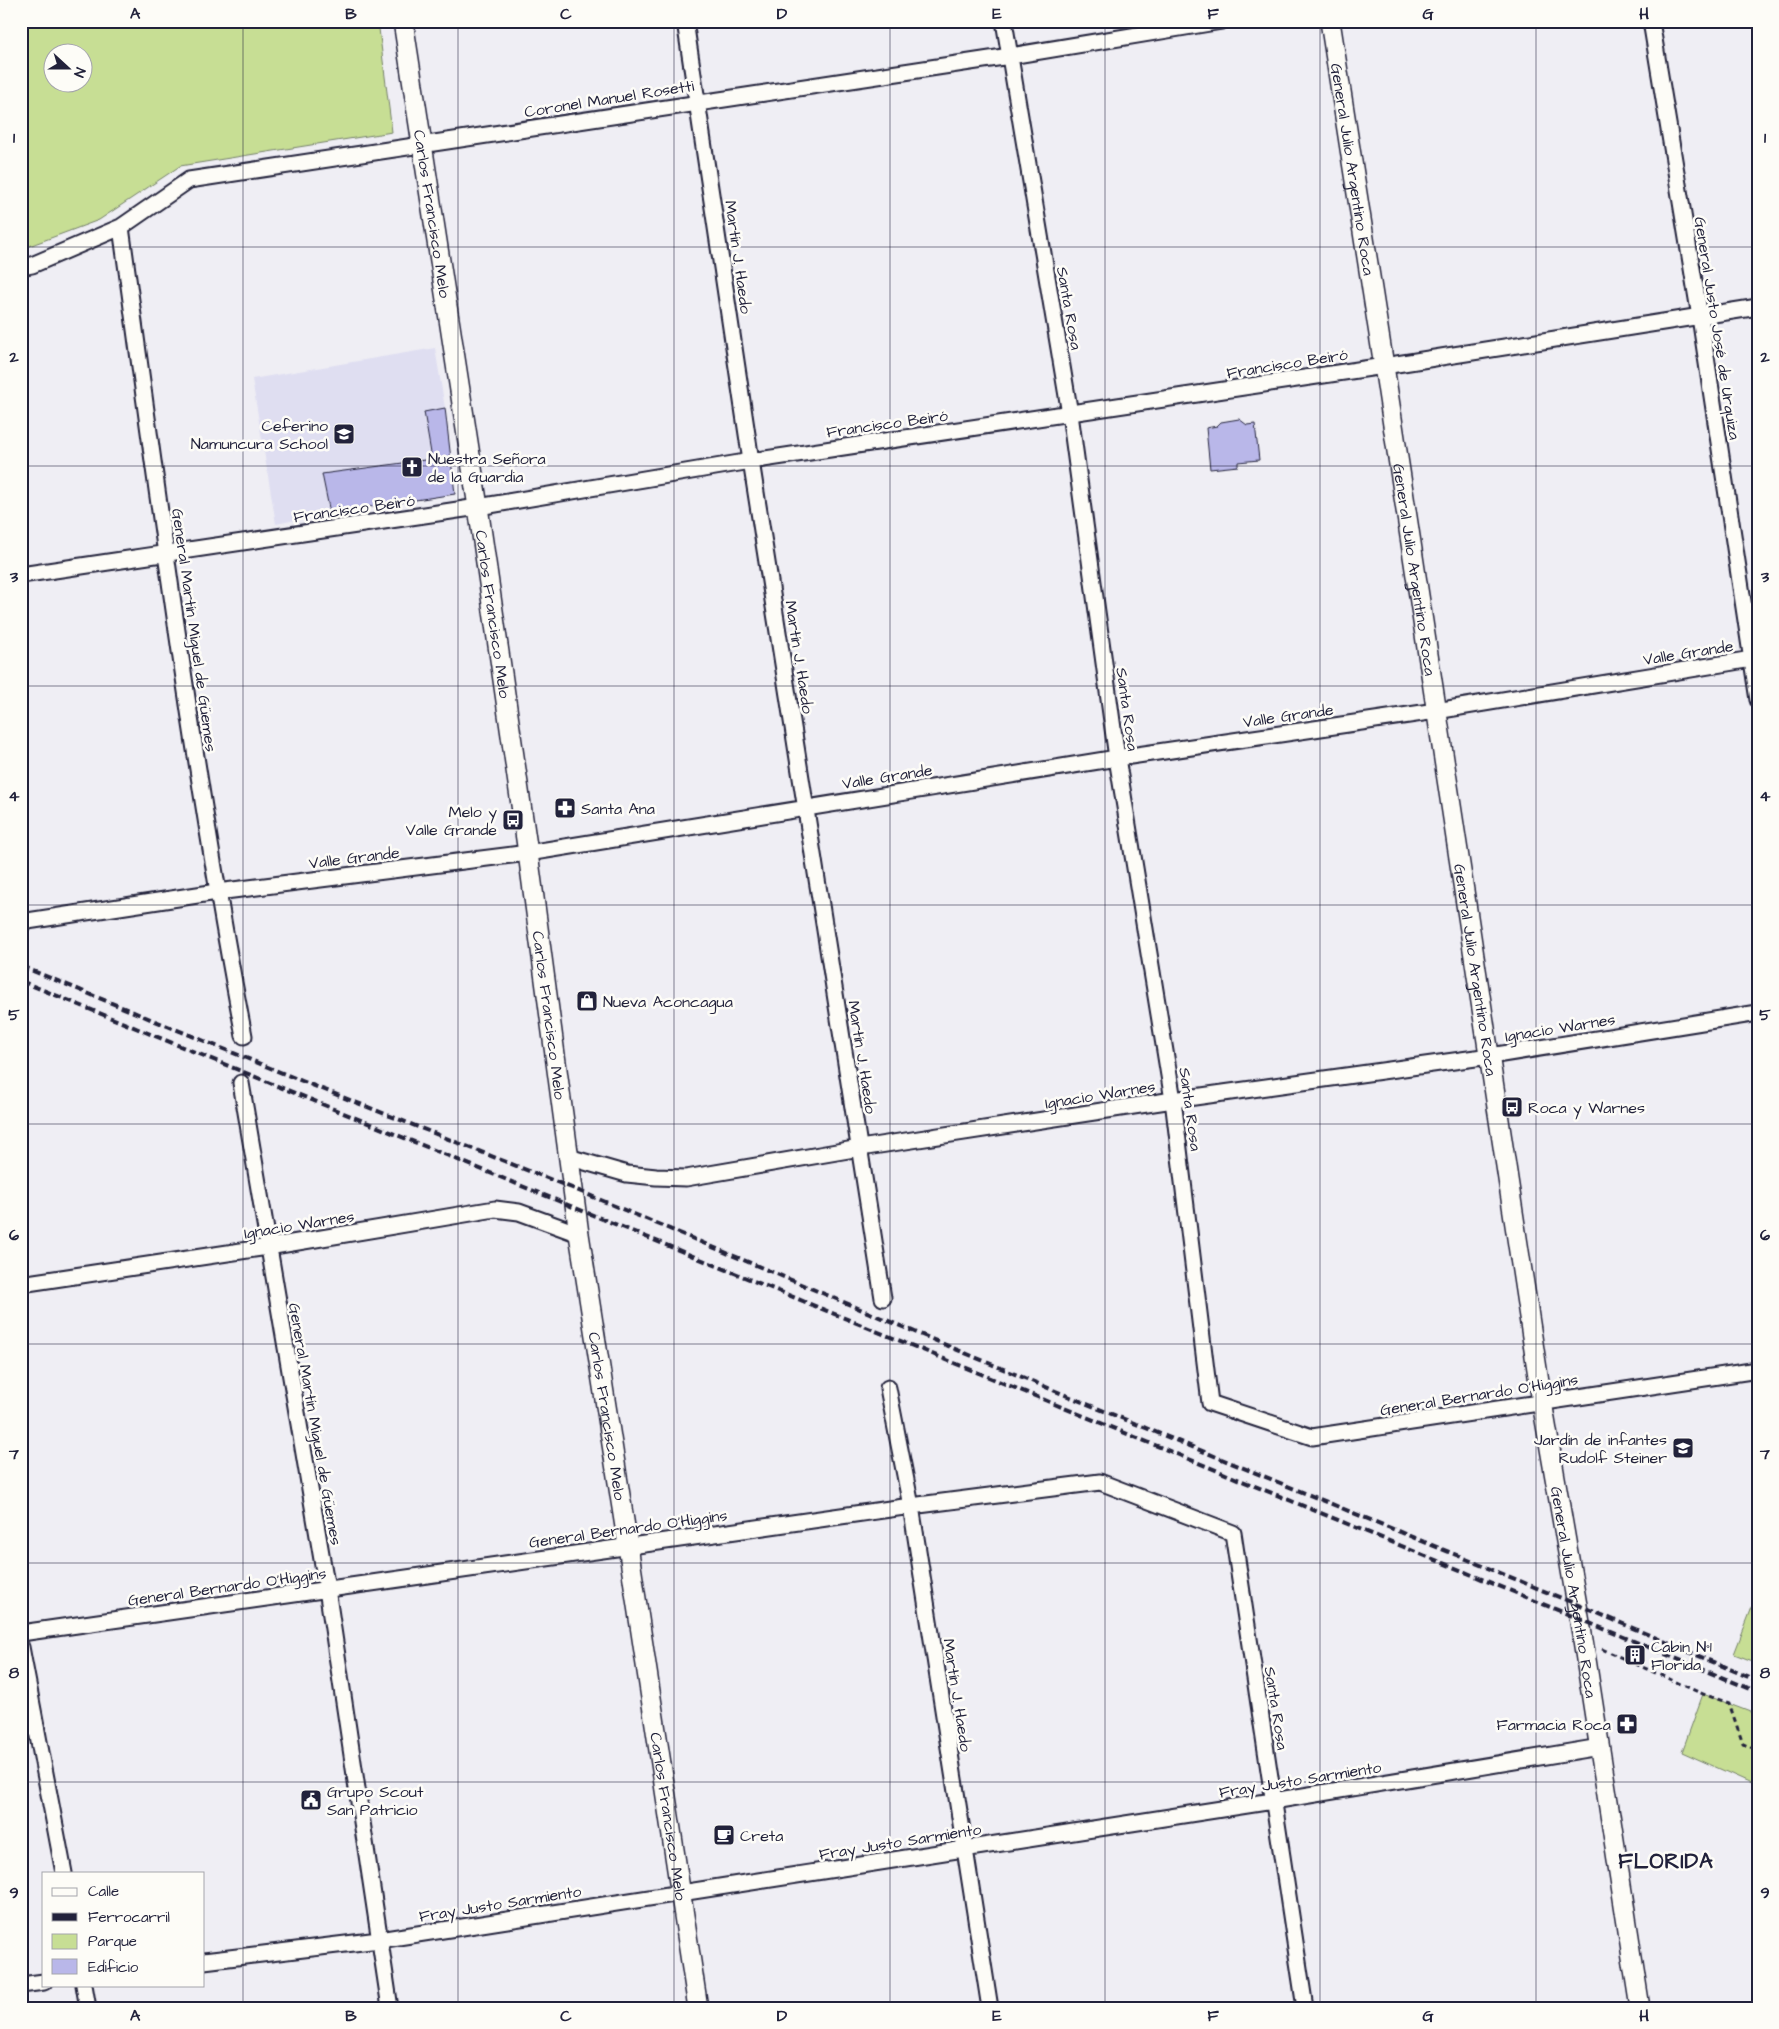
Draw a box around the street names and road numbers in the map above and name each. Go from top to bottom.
street label: General Julio Argentino Roca [1325,62,1380,277]
street label: Coronel Manuel Rosetti [523,75,696,123]
street label: Carlos Francisco Melo [408,128,456,299]
street label: Martín J. Haedo [719,199,757,315]
street label: General Justo José de Urquiza [1689,215,1745,441]
street label: Santa Rosa [1051,265,1087,351]
street label: Francisco Beiró [1225,344,1349,384]
street label: Francisco Beiró [825,405,949,443]
street label: General Julio Argentino Roca [1387,462,1441,677]
street label: Francisco Beiró [292,490,416,528]
street label: General Martín Miguel de Güemes [165,507,222,753]
street label: Carlos Francisco Melo [469,529,516,700]
street label: Martín J. Haedo [779,599,819,715]
street label: Valle Grande [1641,635,1735,671]
street label: Santa Rosa [1110,666,1144,752]
street label: Valle Grande [1241,699,1335,733]
street label: Valle Grande [840,759,934,795]
street label: Valle Grande [308,841,401,874]
street label: General Julio Argentino Roca [1448,862,1502,1077]
street label: Carlos Francisco Melo [527,930,571,1101]
street label: Martín J. Haedo [842,999,882,1115]
street label: Ignacio Warnes [1503,1008,1617,1049]
street label: Santa Rosa [1173,1066,1207,1152]
street label: Ignacio Warnes [1043,1075,1157,1116]
street label: Ignacio Warnes [242,1205,356,1246]
street label: General Martín Miguel de Güemes [282,1301,347,1547]
street label: Carlos Francisco Melo [583,1331,631,1502]
street label: General Bernardo O'Higgins [1379,1368,1580,1422]
street label: General Julio Argentino Roca [1545,1485,1602,1700]
street label: General Bernardo O'Higgins [528,1504,729,1555]
street label: General Bernardo O'Higgins [127,1562,328,1613]
street label: Martín J. Haedo [937,1637,977,1753]
street label: Santa Rosa [1259,1665,1293,1751]
street label: Carlos Francisco Melo [644,1731,692,1902]
street label: Fray Justo Sarmiento [1217,1756,1383,1805]
street label: Fray Justo Sarmiento [817,1818,983,1867]
street label: Fray Justo Sarmiento [417,1880,583,1929]

